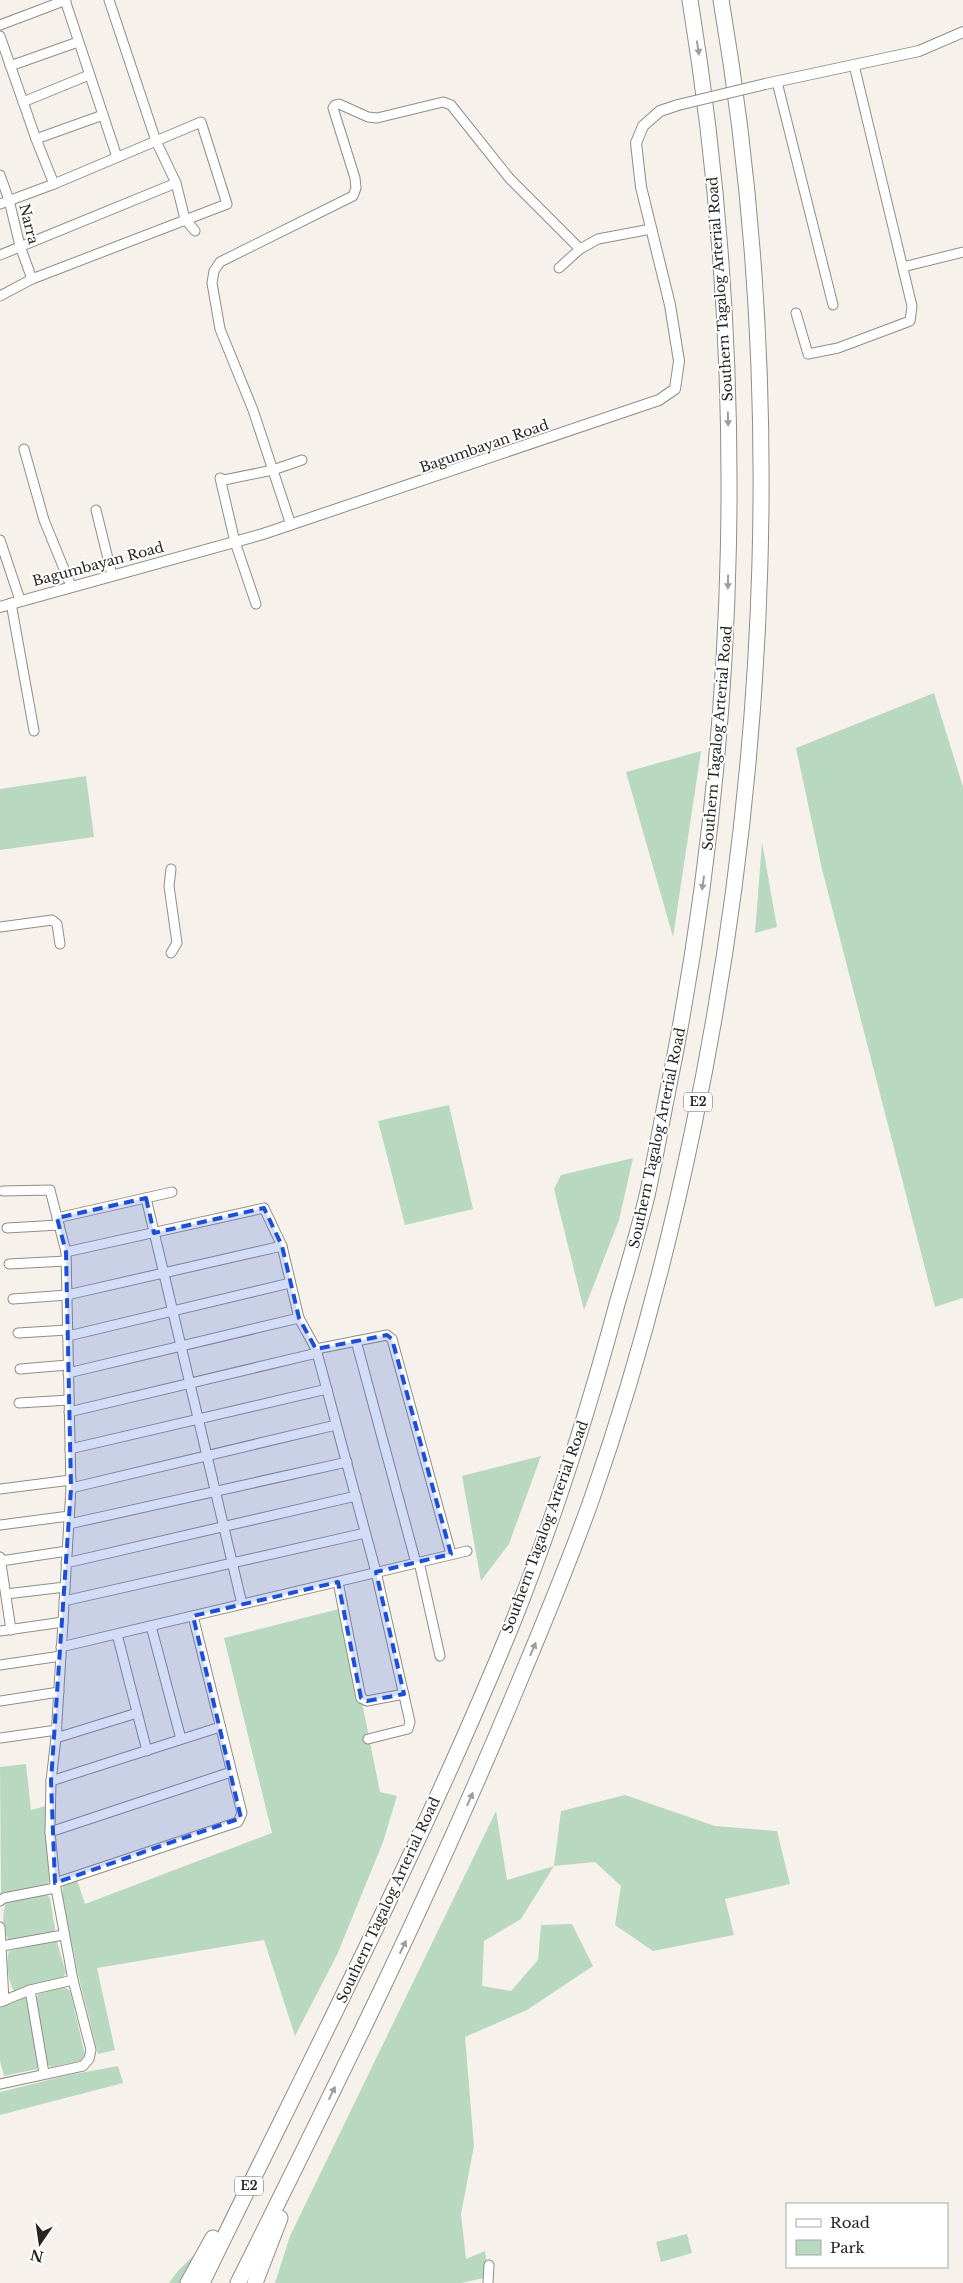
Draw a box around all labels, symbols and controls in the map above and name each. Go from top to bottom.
one-way arrow [694,40,702,56]
street label: Southern Tagalog Arterial Road [703,175,737,402]
street label: Narra [15,202,43,246]
one-way arrow [724,411,732,427]
street label: Bagumbayan Road [417,415,551,477]
street label: Bagumbayan Road [30,538,166,590]
one-way arrow [724,574,732,590]
street label: Southern Tagalog Arterial Road [698,624,736,851]
one-way arrow [699,875,707,891]
street label: Southern Tagalog Arterial Road [625,1025,689,1250]
road number: E2 [684,1092,712,1112]
street label: Southern Tagalog Arterial Road [498,1418,592,1636]
one-way arrow [529,1641,537,1656]
one-way arrow [467,1792,475,1806]
street label: Southern Tagalog Arterial Road [332,1794,444,2006]
one-way arrow [399,1940,407,1954]
one-way arrow [328,2086,336,2100]
road number: E2 [235,2176,263,2196]
legend [786,2203,948,2268]
text: Road [830,2213,870,2232]
north arrow [15,2218,65,2268]
text: Park [830,2238,866,2257]
text: N [29,2245,46,2266]

